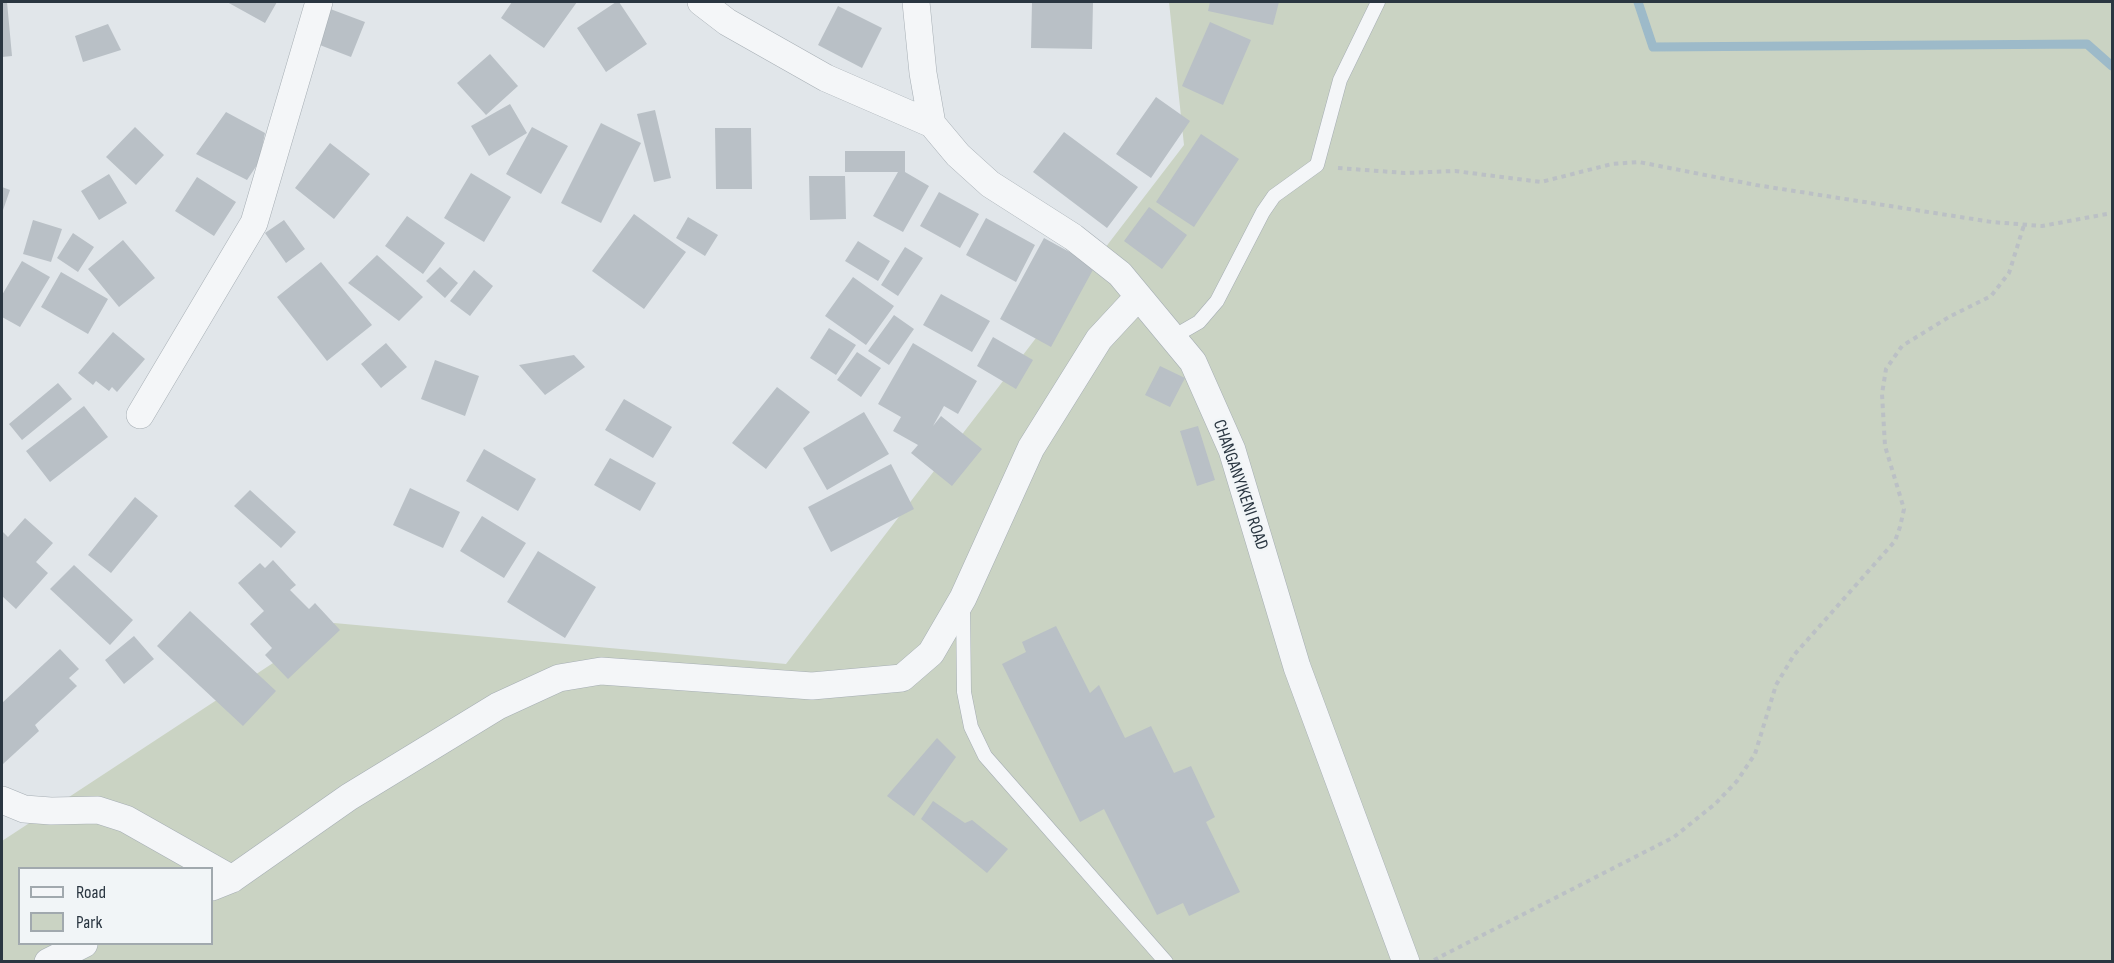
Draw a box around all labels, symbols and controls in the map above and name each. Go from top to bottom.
street label: CHANGANYIKENI ROAD [1208,417,1272,553]
legend [18,867,213,945]
text: Road [76,882,106,903]
text: Park [76,912,102,933]

